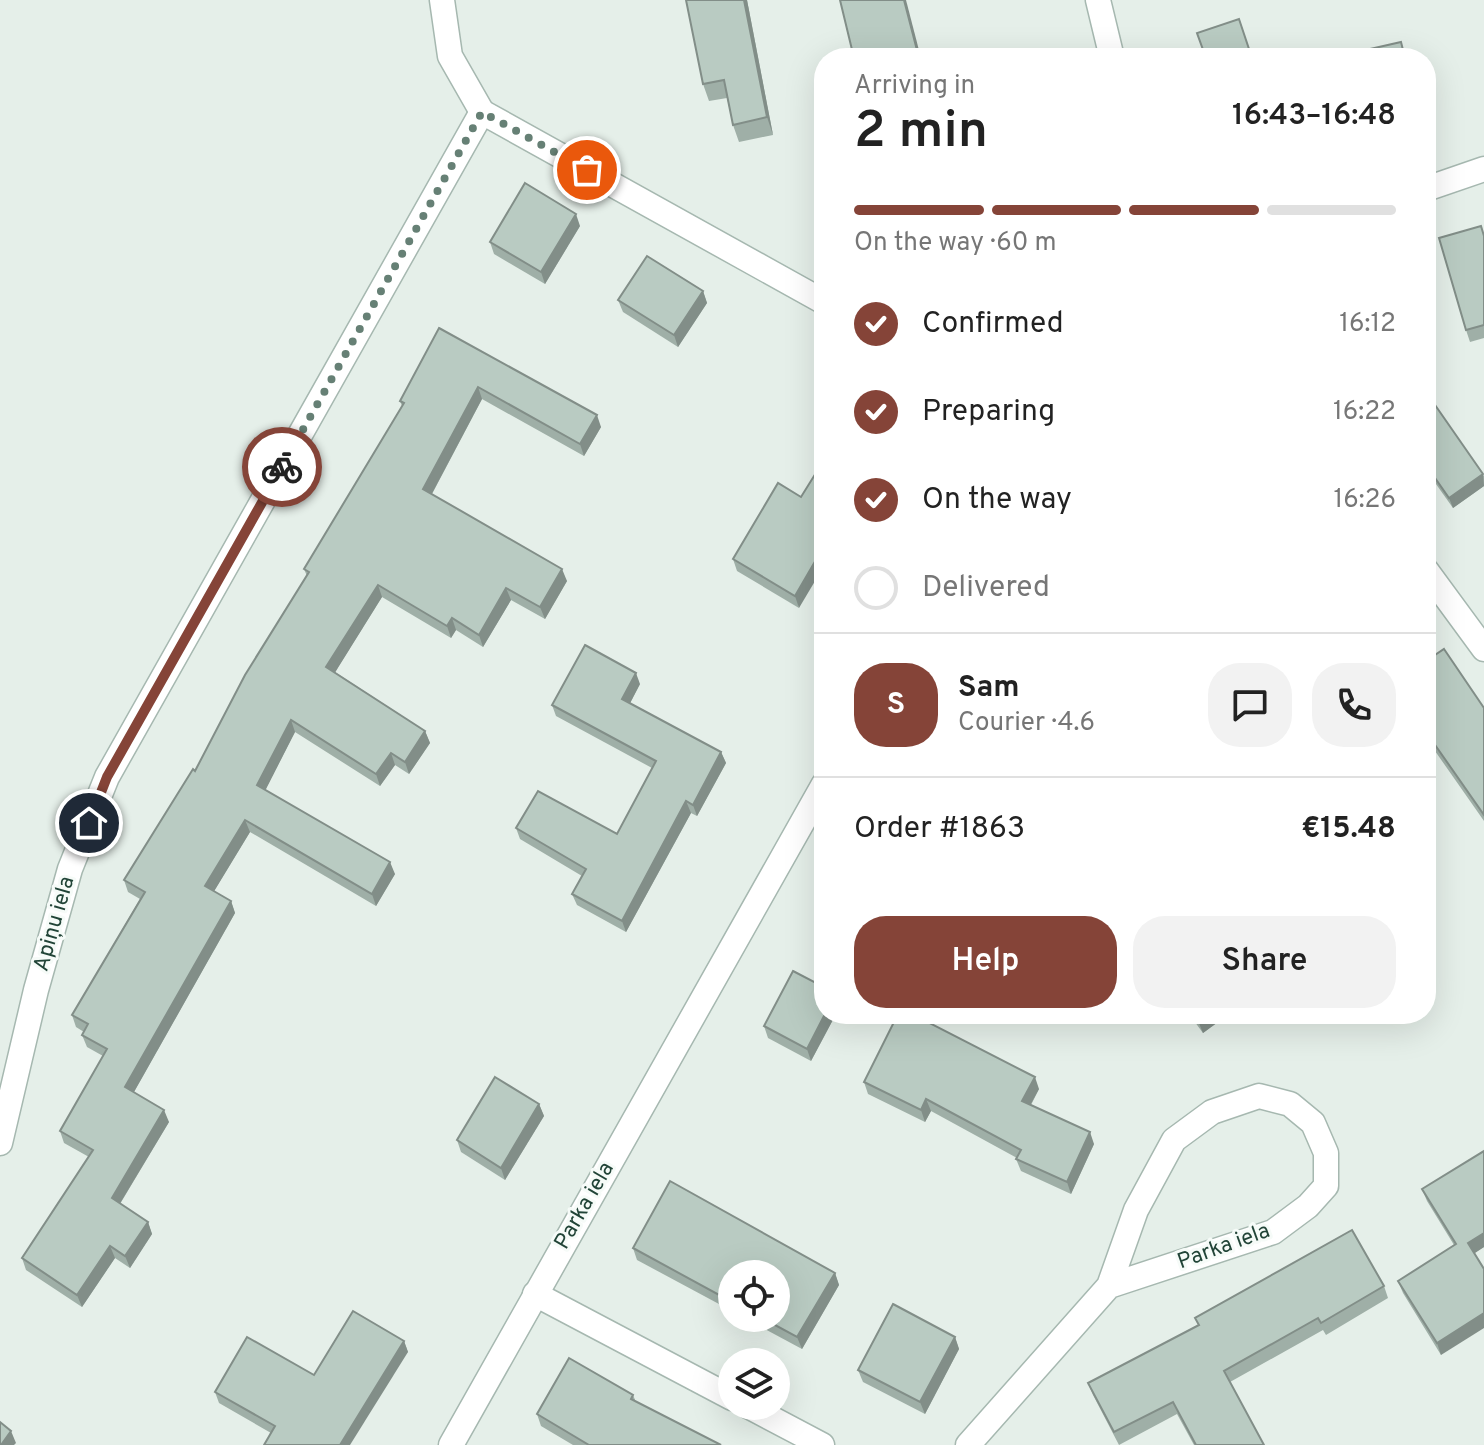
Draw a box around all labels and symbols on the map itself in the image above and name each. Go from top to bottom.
pin [553,136,621,204]
courier [242,427,322,507]
pin [55,789,123,857]
street label: Apiņu iela [29,873,81,975]
street label: Parka iela [549,1158,621,1254]
street label: Parka iela [1174,1218,1274,1276]

